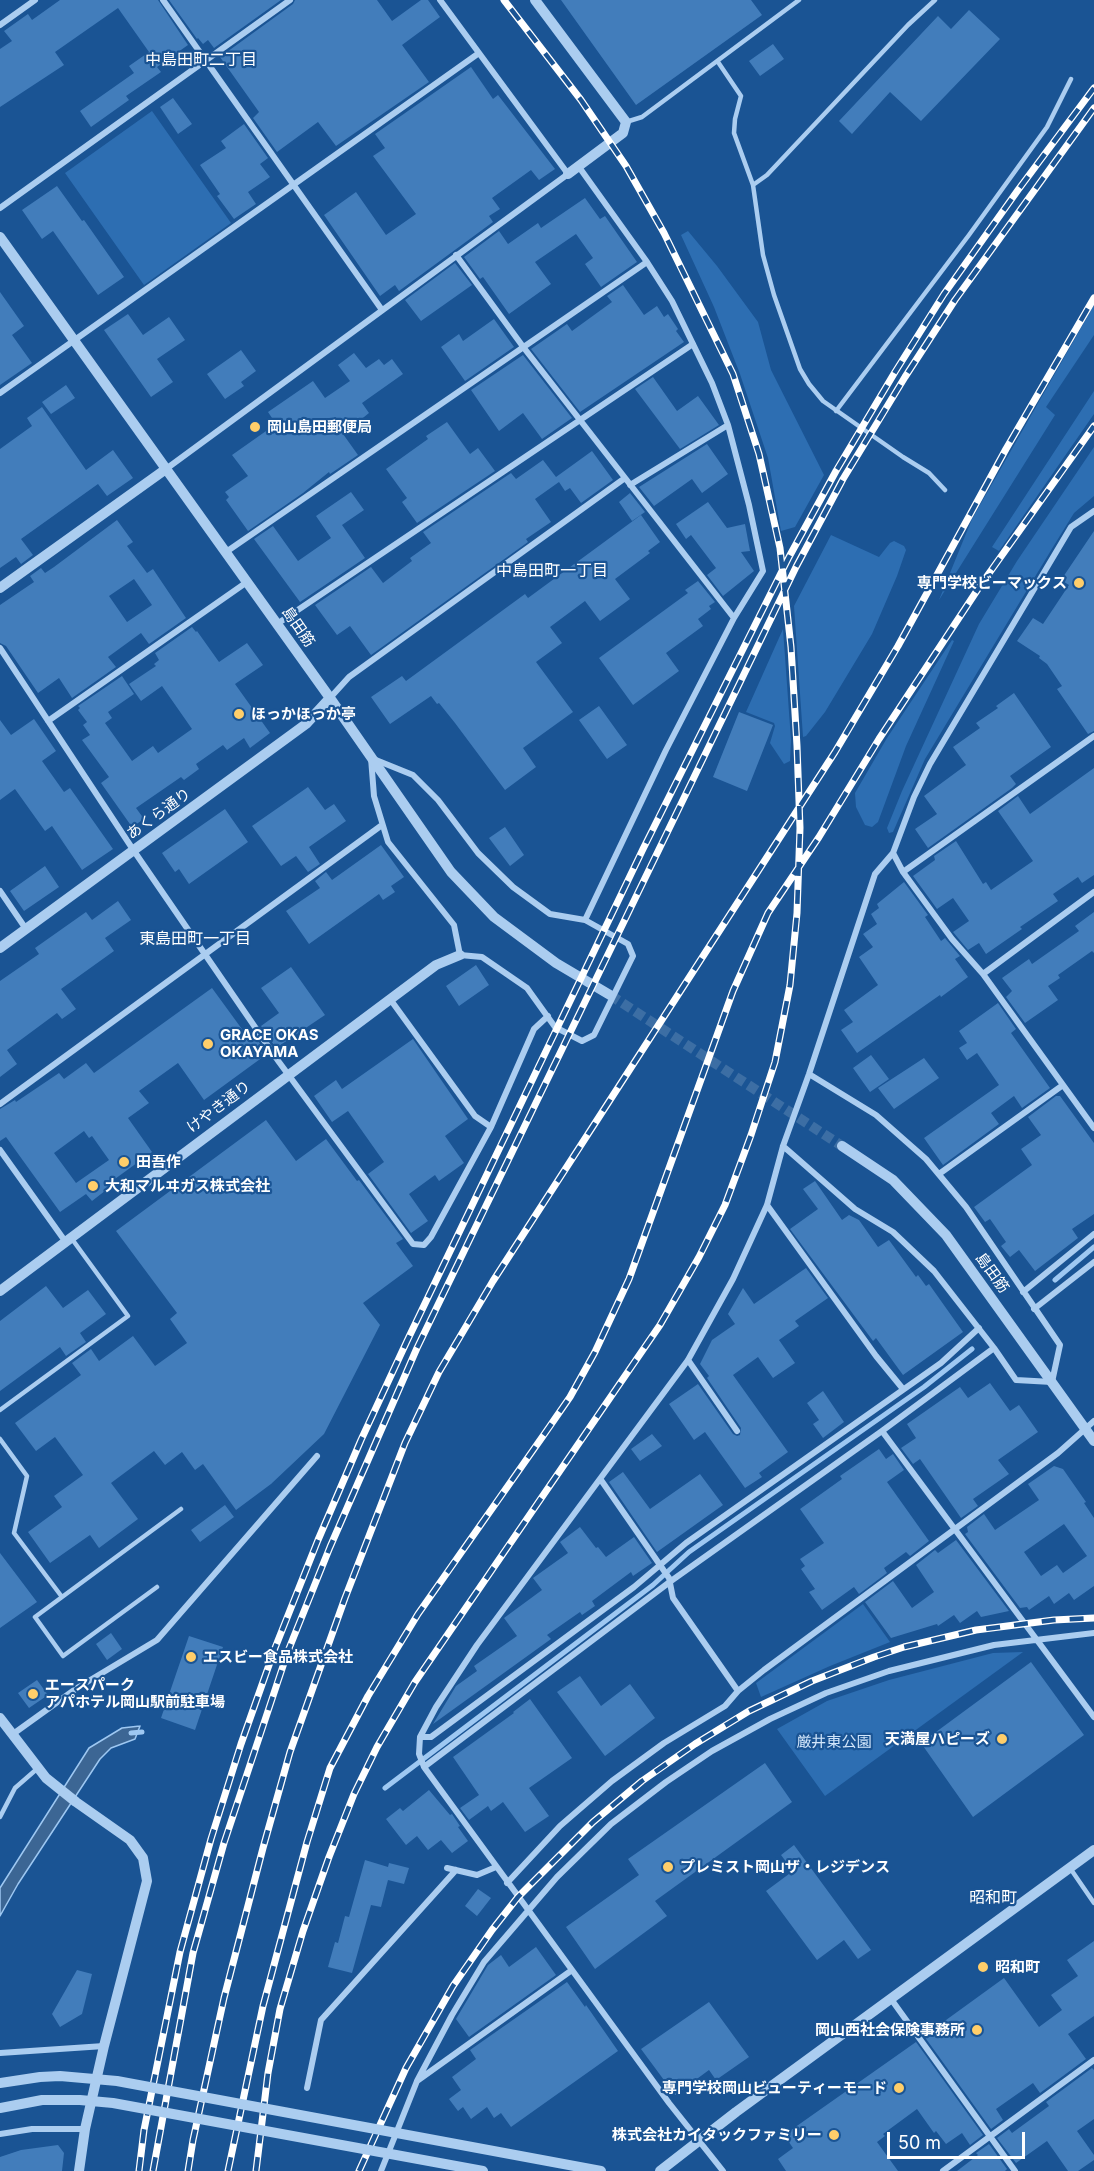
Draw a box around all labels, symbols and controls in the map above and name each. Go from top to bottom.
district label: 中島田町二丁目 [145,50,257,70]
place label: 岡山島田郵便局 [267,418,372,436]
marker: 岡山島田郵便局 [248,420,262,434]
district label: 中島田町一丁目 [496,561,608,581]
place label: 専門学校ビーマックス [917,574,1067,592]
marker: 専門学校ビーマックス [1072,576,1086,590]
street label: 島田筋 [278,603,318,651]
place label: ほっかほっか亭 [251,705,356,723]
marker: ほっかほっか亭 [232,707,246,721]
street label: あくら通り [123,785,195,843]
district label: 東島田町一丁目 [139,929,251,949]
place label: GRACE OKAS OKAYAMA [220,1026,319,1061]
marker: GRACE OKAS OKAYAMA [201,1037,215,1051]
street label: けやき通り [184,1077,254,1137]
place label: 田吾作 [136,1153,181,1171]
marker: 田吾作 [117,1155,131,1169]
place label: 大和マルヰガス株式会社 [105,1177,270,1195]
marker: 大和マルヰガス株式会社 [86,1179,100,1193]
street label: 島田筋 [971,1250,1013,1296]
place label: エスビー食品株式会社 [203,1648,353,1666]
marker: エスビー食品株式会社 [184,1650,198,1664]
place label: エースパーク アパホテル岡山駅前駐車場 [45,1676,225,1711]
marker: エースパーク アパホテル岡山駅前駐車場 [26,1687,40,1701]
place label: 天満屋ハピーズ [885,1730,990,1748]
marker: 天満屋ハピーズ [995,1732,1009,1746]
park label: 厳井東公園 [797,1733,871,1751]
place label: プレミスト岡山ザ・レジデンス [680,1858,890,1876]
marker: プレミスト岡山ザ・レジデンス [661,1860,675,1874]
district label: 昭和町 [969,1888,1017,1908]
place label: 昭和町 [995,1958,1040,1976]
marker: 昭和町 [976,1960,990,1974]
place label: 岡山西社会保険事務所 [815,2021,965,2039]
marker: 岡山西社会保険事務所 [970,2023,984,2037]
place label: 専門学校岡山ビューティーモード [662,2079,887,2097]
marker: 専門学校岡山ビューティーモード [892,2081,906,2095]
scale bar [890,2120,1028,2158]
place label: 株式会社カイタックファミリー [612,2126,822,2144]
marker: 株式会社カイタックファミリー [827,2128,841,2142]
text: 50 m [898,2132,941,2153]

